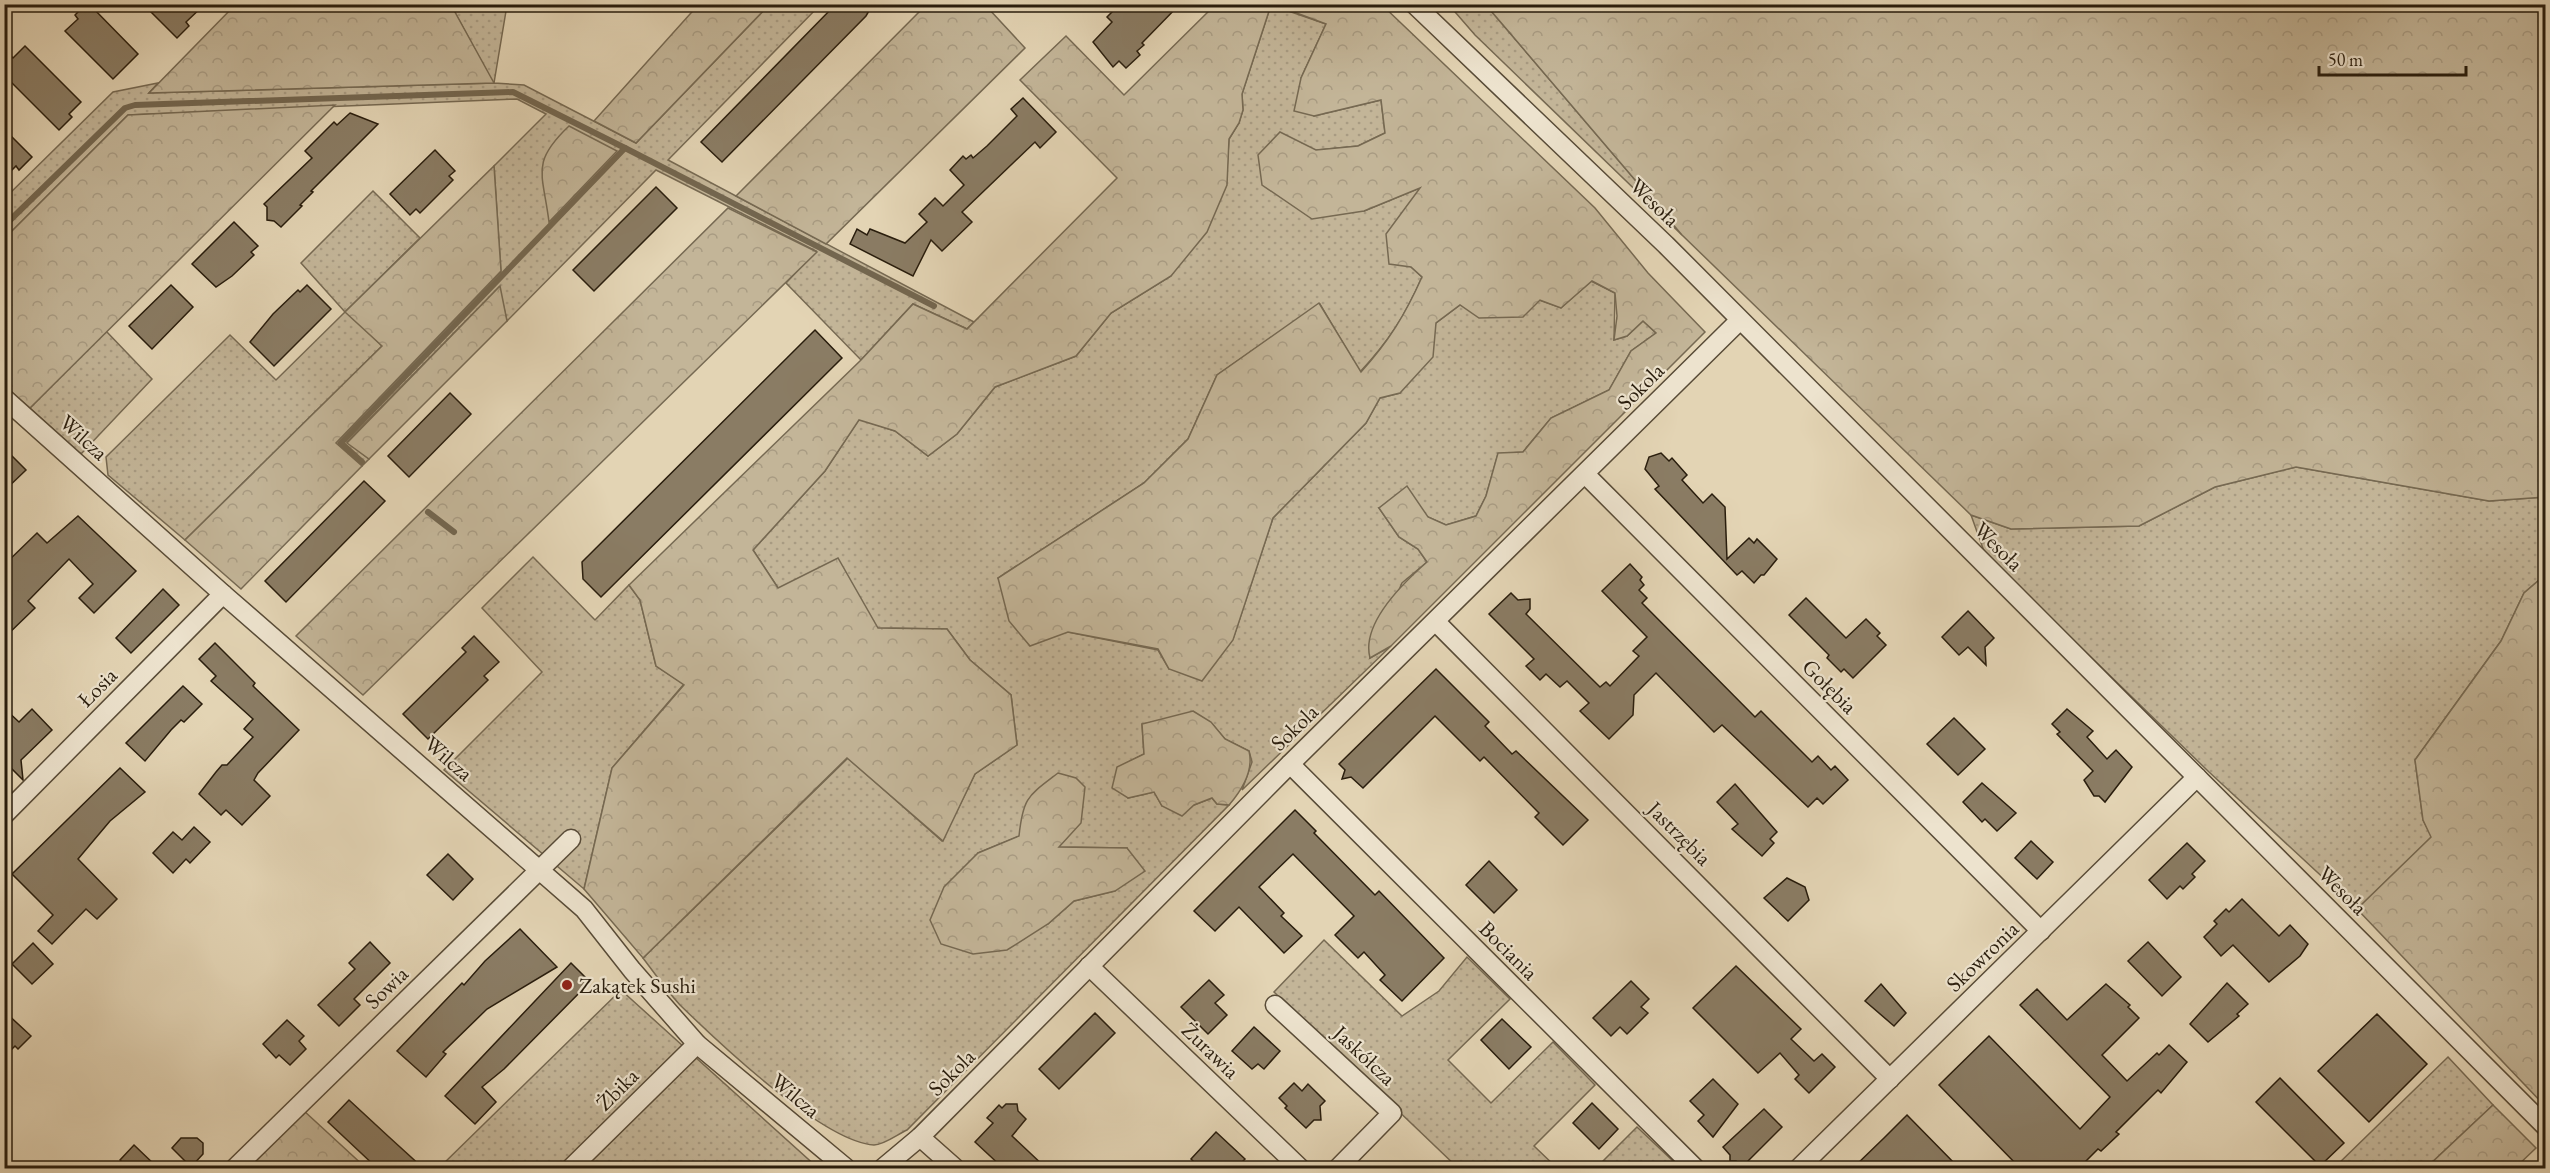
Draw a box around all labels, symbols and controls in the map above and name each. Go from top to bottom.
scale bar [2319,39,2466,77]
text: 50 m [2328,48,2363,71]
street label: Wesoła [1623,171,1686,233]
street label: Sokola [1610,356,1670,416]
street label: Wilcza [53,408,114,467]
street label: Wesoła [1967,515,2030,578]
street label: Gołębia [1796,653,1864,720]
street label: Łosia [71,661,124,714]
street label: Sokola [1264,697,1325,757]
street label: Wilcza [418,729,479,788]
street label: Jastrzębia [1640,793,1718,872]
street label: Wesoła [2311,859,2374,922]
street label: Bociania [1473,914,1545,986]
street label: Skowronia [1940,914,2025,998]
street label: Sowia [358,959,415,1015]
place label: Zakątek Sushi [579,971,696,1000]
marker: Zakątek Sushi [560,978,574,992]
street label: Żurawia [1175,1016,1246,1085]
street label: Jaskółcza [1326,1018,1402,1092]
street label: Sokola [921,1042,981,1102]
street label: Żbika [590,1062,645,1117]
street label: Wilcza [765,1066,827,1125]

